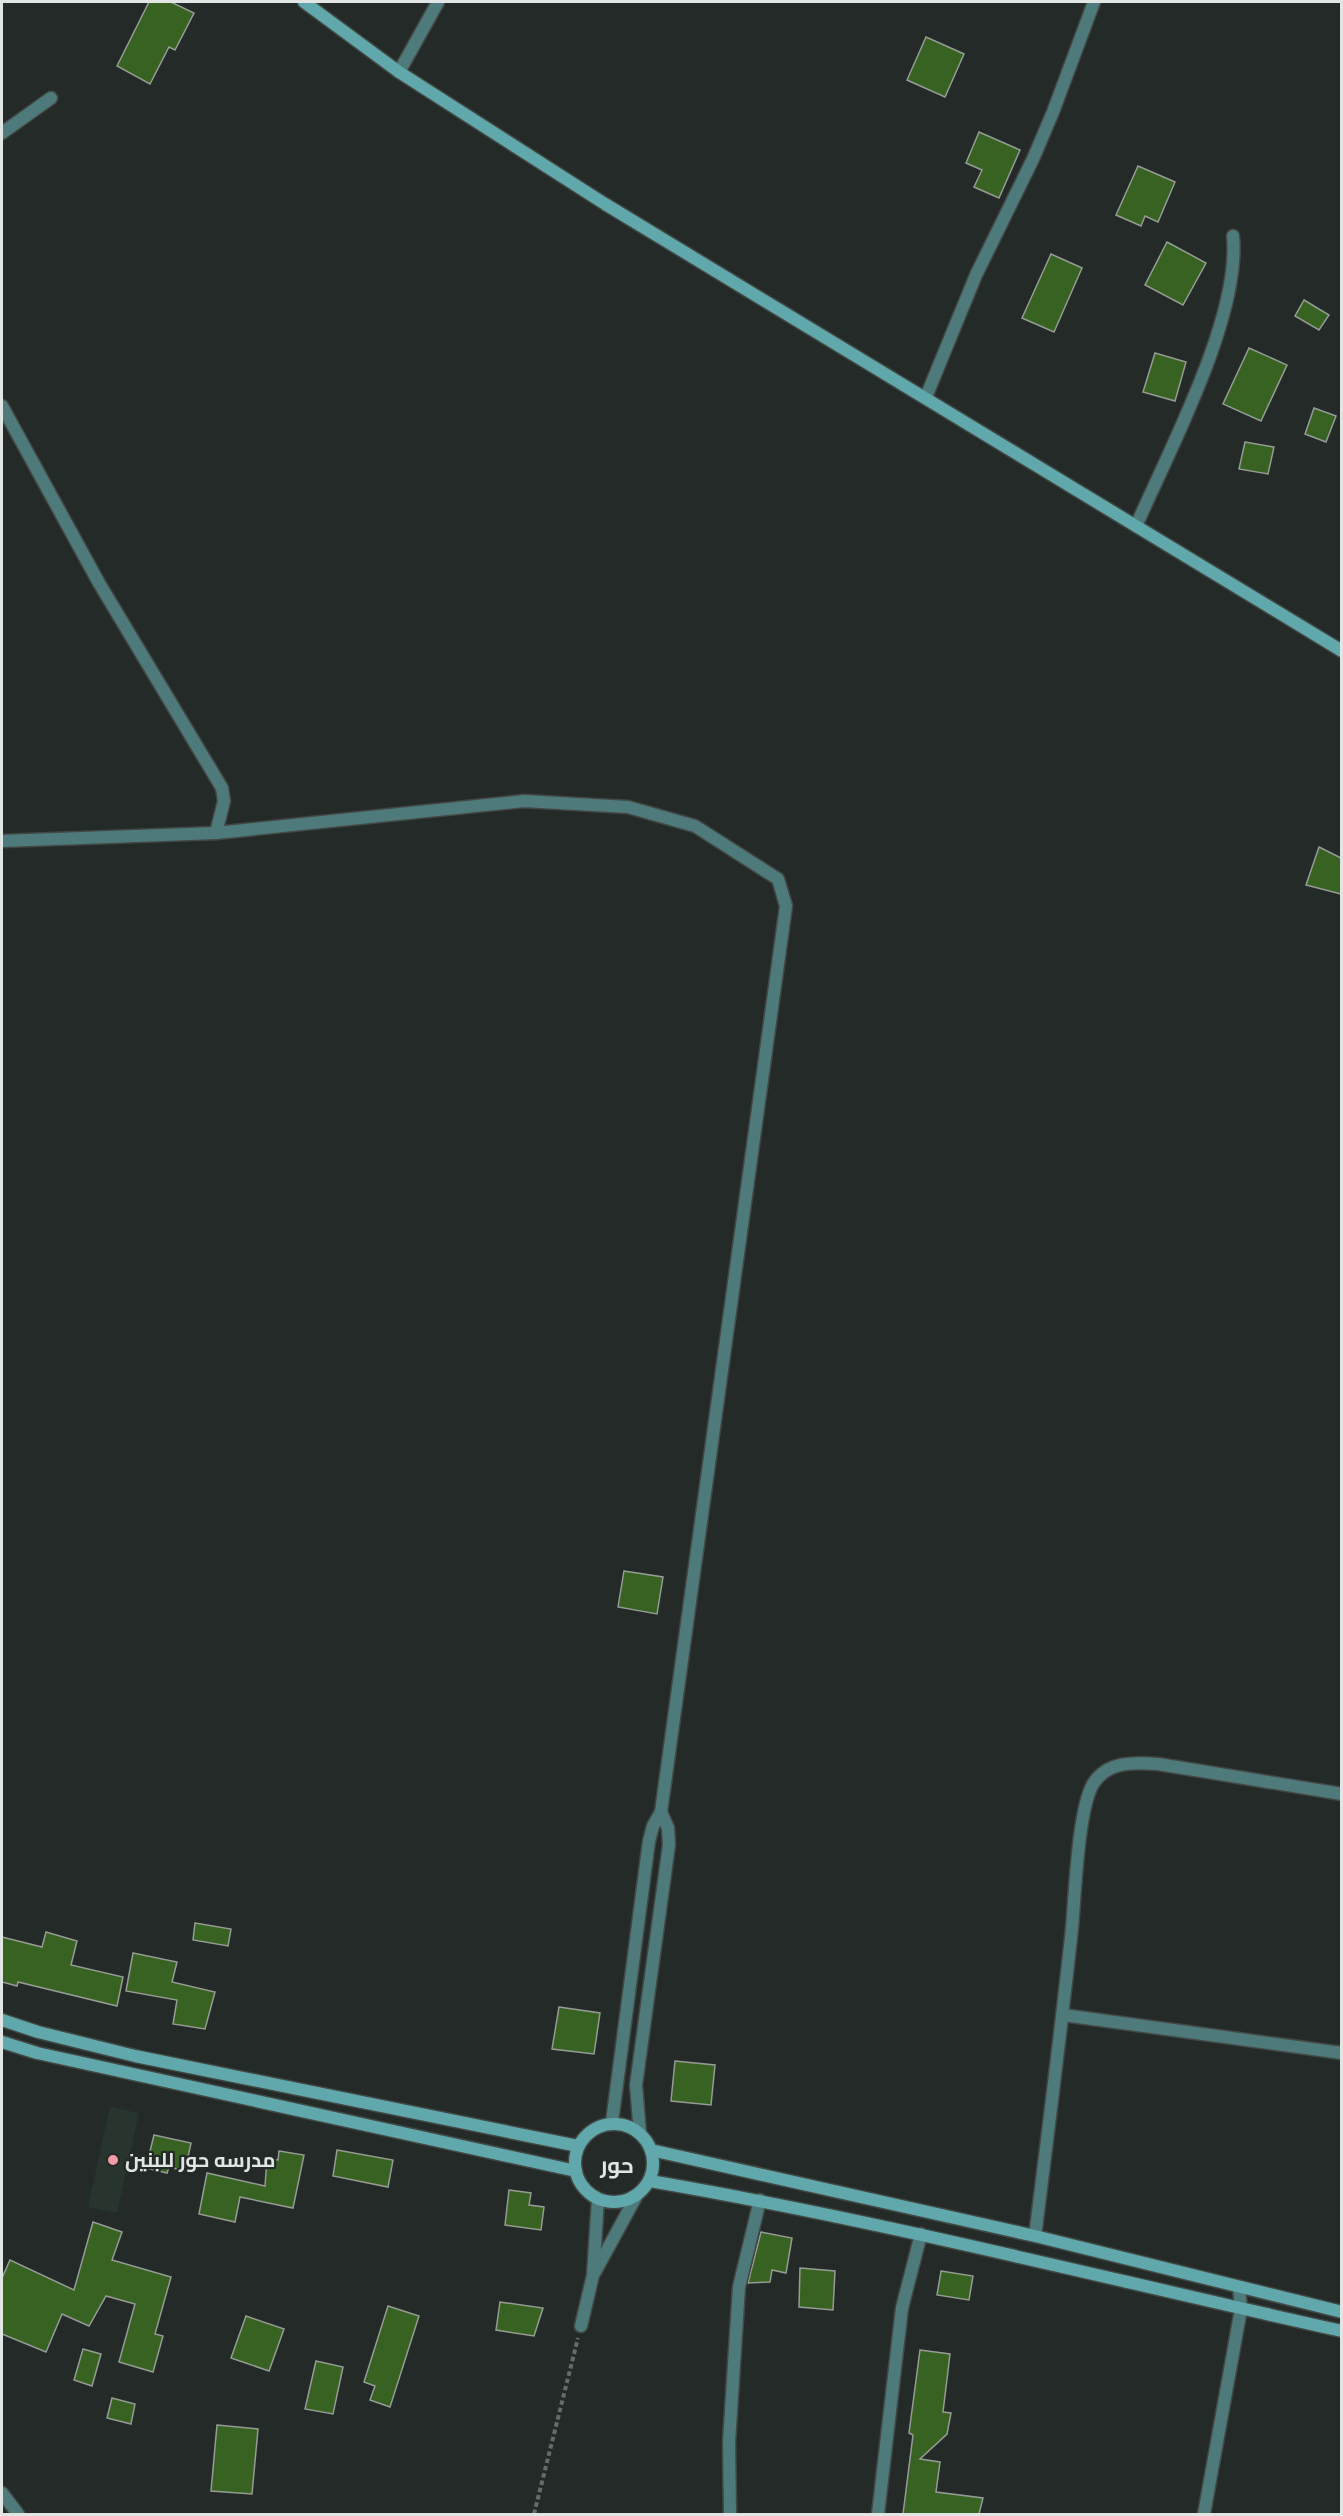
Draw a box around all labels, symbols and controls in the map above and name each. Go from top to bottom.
place label: مدرسه حور للبنين [125,2148,275,2172]
district label: حور [599,2152,634,2179]
marker: مدرسه حور للبنين [106,2153,120,2167]

